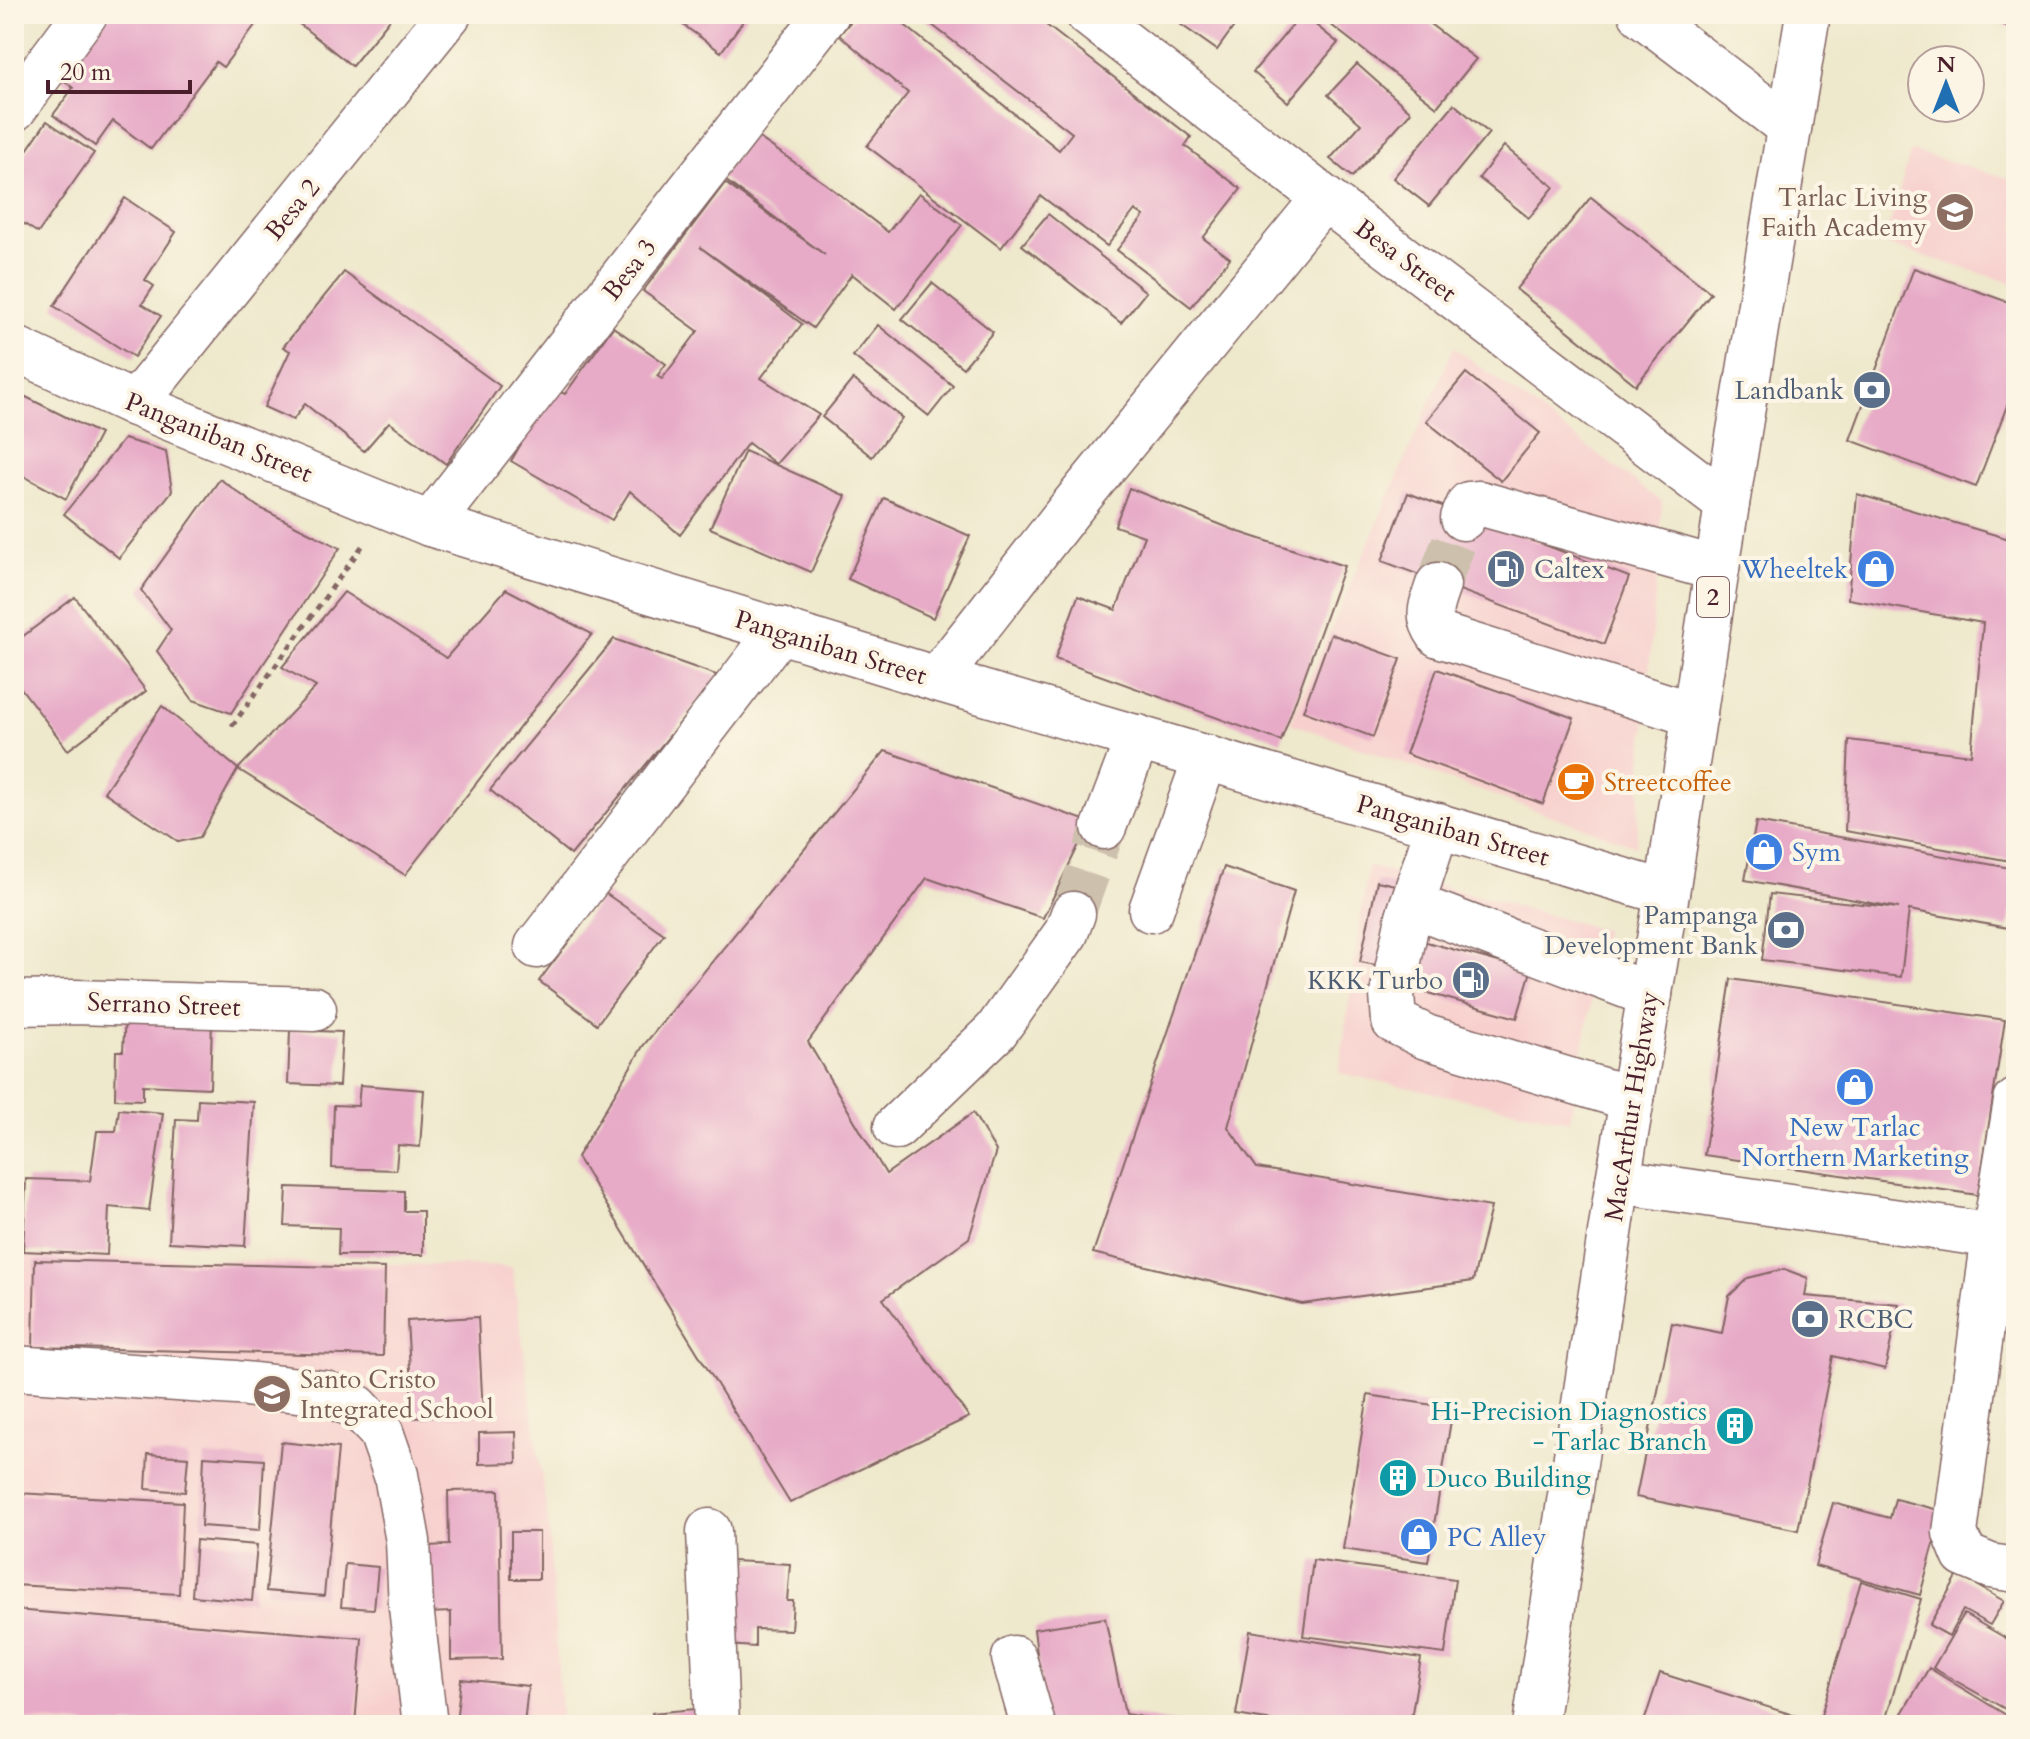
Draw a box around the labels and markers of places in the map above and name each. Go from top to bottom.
place label: Tarlac Living Faith Academy [1761,180,1927,245]
school or university icon: Tarlac Living Faith Academy [1934,191,1976,233]
bank icon: Landbank [1851,369,1893,411]
place label: Landbank [1735,373,1844,408]
fuel station icon: Caltex [1485,548,1527,590]
shop icon: Wheeltek [1855,548,1897,590]
place label: Caltex [1534,552,1605,587]
place label: Wheeltek [1740,552,1848,587]
cafe icon: Streetcoffee [1555,761,1597,803]
place label: Streetcoffee [1604,765,1732,800]
shop icon: Sym [1743,831,1785,873]
place label: Sym [1792,835,1841,870]
place label: Pampanga Development Bank [1544,898,1758,963]
bank icon: Pampanga Development Bank [1765,909,1807,951]
fuel station icon: KKK Turbo [1450,959,1492,1001]
place label: KKK Turbo [1307,963,1443,998]
shop icon: New Tarlac Northern Marketing [1834,1066,1876,1108]
place label: New Tarlac Northern Marketing [1741,1110,1969,1175]
bank icon: RCBC [1789,1298,1831,1340]
place label: RCBC [1838,1302,1913,1337]
place label: Santo Cristo Integrated School [300,1362,494,1427]
school or university icon: Santo Cristo Integrated School [251,1373,293,1415]
place label: Hi-Precision Diagnostics - Tarlac Branch [1431,1394,1707,1459]
building icon: Hi-Precision Diagnostics - Tarlac Branch [1714,1405,1756,1447]
building icon: Duco Building [1377,1457,1419,1499]
place label: Duco Building [1426,1461,1591,1496]
shop icon: PC Alley [1398,1516,1440,1558]
place label: PC Alley [1447,1520,1547,1555]

